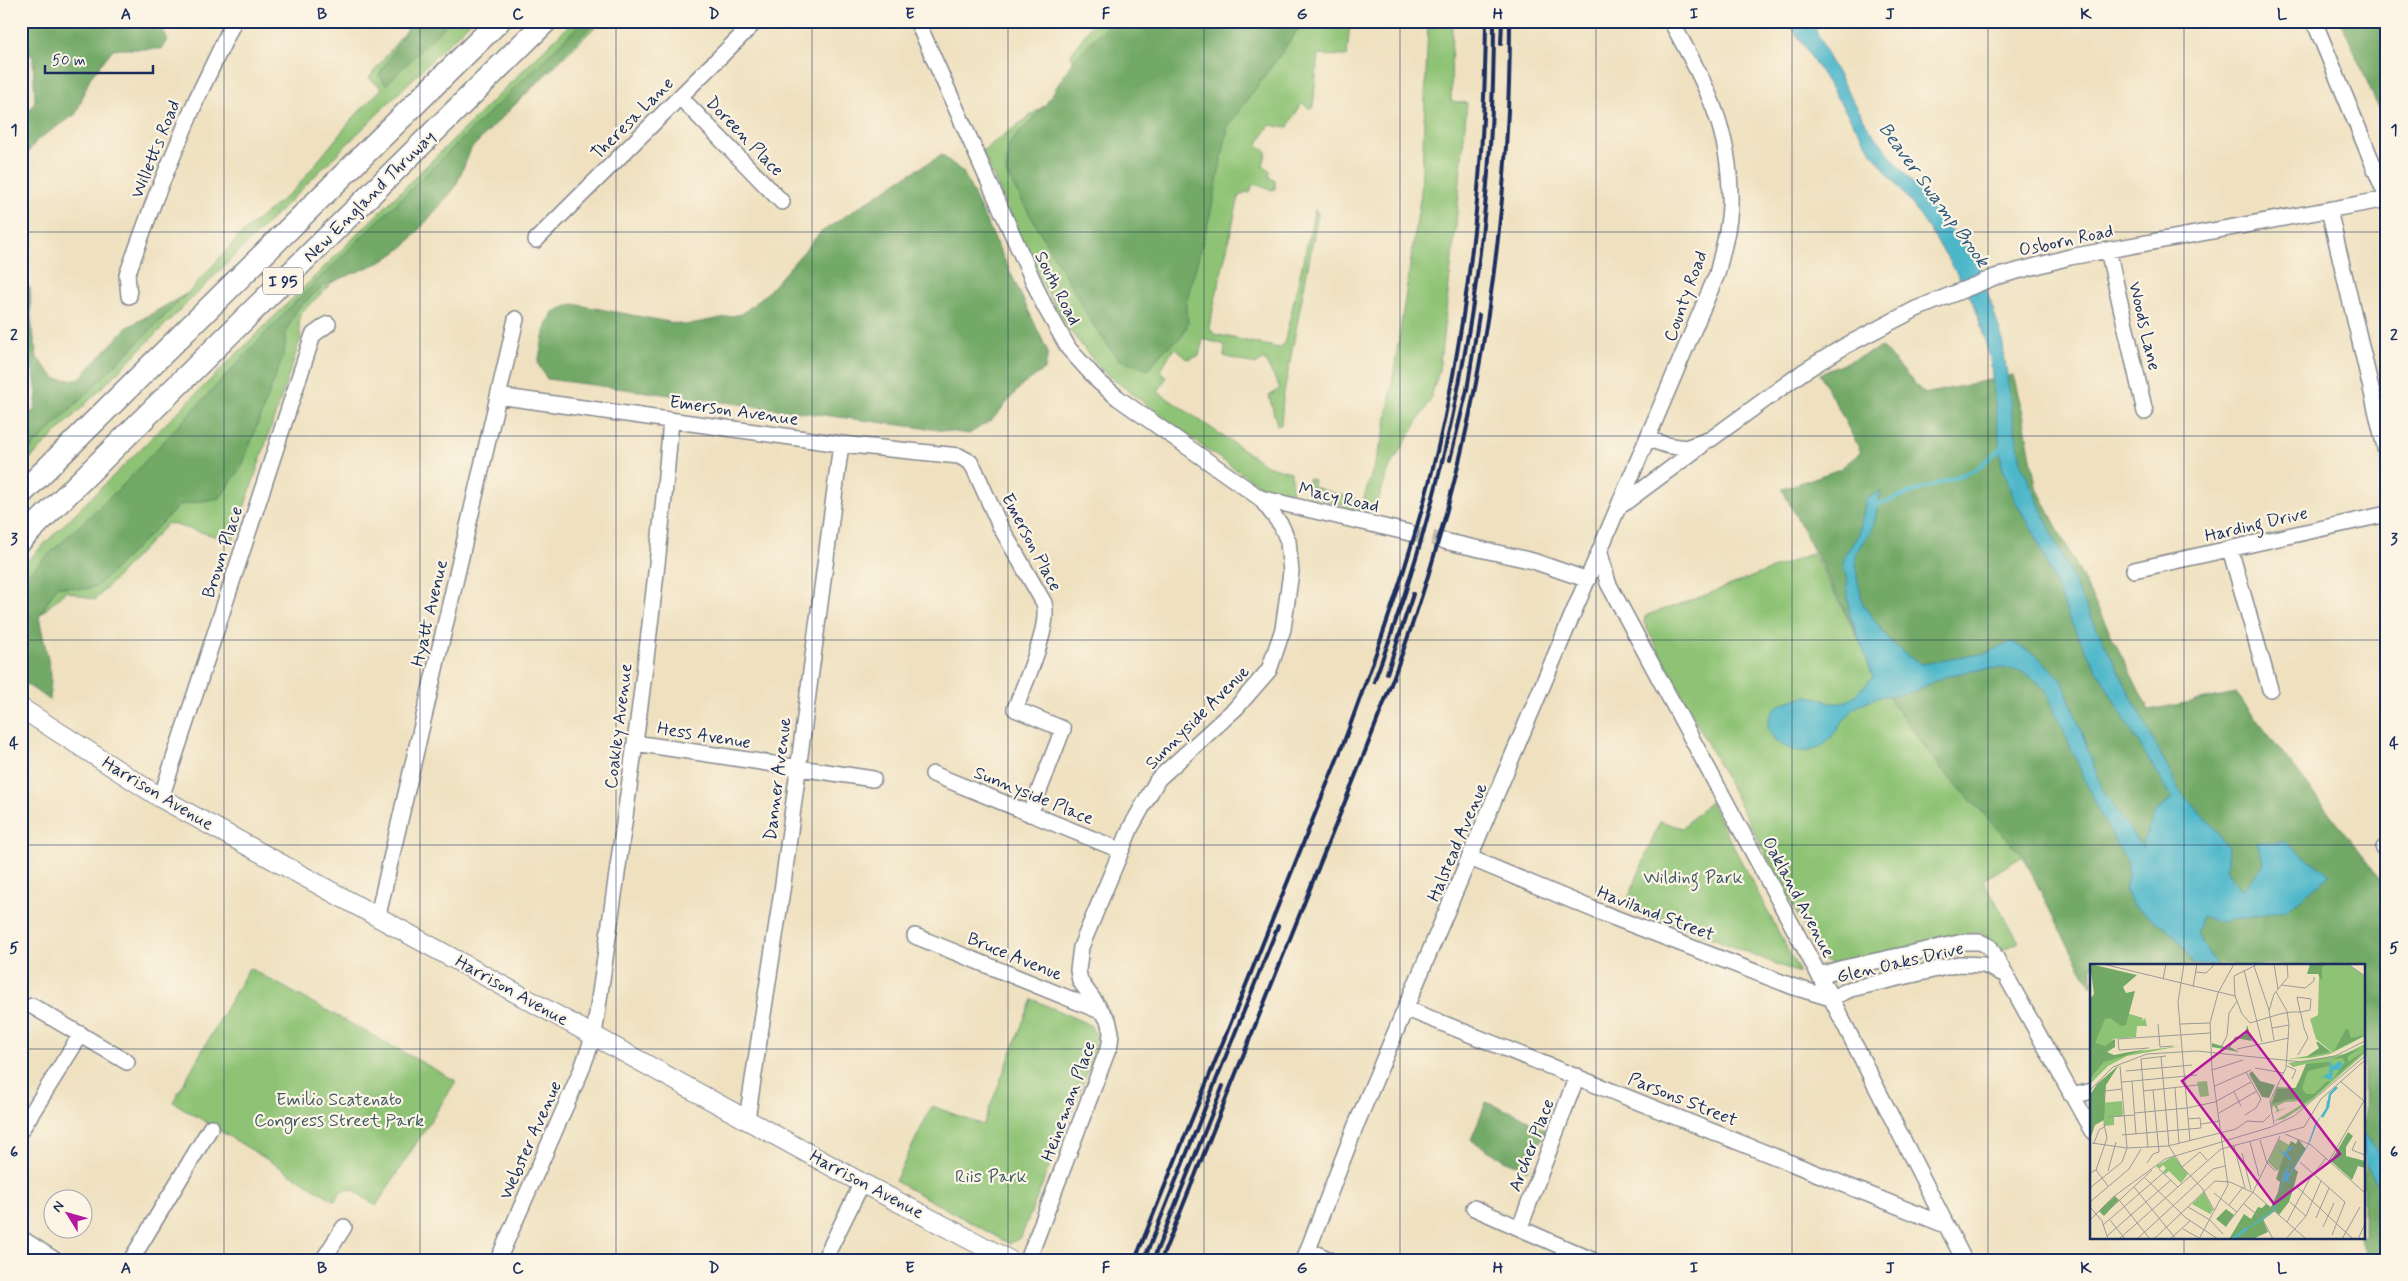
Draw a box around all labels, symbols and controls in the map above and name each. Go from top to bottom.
text: A [121,4,131,25]
text: B [317,4,327,25]
text: C [512,4,524,25]
text: D [708,4,720,25]
text: E [905,4,915,25]
text: F [1102,4,1111,25]
text: G [1297,4,1308,25]
text: H [1493,4,1504,25]
text: I [1690,4,1699,25]
text: J [1885,4,1895,25]
text: K [2080,4,2092,25]
text: L [2277,4,2288,25]
scale bar [45,42,152,74]
text: 50 m [52,51,86,71]
street label: Theresa Lane [586,72,679,165]
street label: Doreen Place [700,91,789,182]
street label: Willetts Road [125,97,187,202]
water label: Beaver Swamp Brook [1873,117,1996,274]
text: 1 [10,120,18,141]
text: 1 [2390,120,2398,141]
street label: New England Thruway [298,125,441,268]
street label: Osborn Road [2017,219,2116,263]
street label: South Road [1028,247,1086,330]
street label: County Road [1658,248,1713,345]
road number: I 95 [263,268,303,294]
street label: Woods Lane [2122,279,2166,373]
text: 2 [10,325,18,346]
text: 2 [2390,325,2398,346]
street label: Emerson Avenue [668,390,800,432]
street label: Macy Road [1296,477,1381,519]
street label: Emerson Place [995,489,1067,596]
street label: Harding Drive [2202,501,2311,550]
street label: Brown Place [197,503,249,601]
text: 3 [10,529,18,550]
text: 3 [2390,529,2398,550]
street label: Hyatt Avenue [406,557,454,669]
street label: Sunnyside Avenue [1140,660,1255,775]
street label: Coakley Avenue [599,662,639,790]
street label: Danner Avenue [759,716,797,842]
street label: Hess Avenue [655,717,752,755]
text: 4 [9,733,19,754]
text: 4 [2389,733,2399,754]
street label: Harrison Avenue [97,751,218,837]
street label: Sunnyside Place [970,761,1097,831]
street label: Halstead Avenue [1422,779,1494,905]
street label: Oakland Avenue [1756,833,1840,962]
park label: Wilding Park [1643,866,1743,892]
street label: Haviland Street [1594,881,1718,947]
street label: Bruce Avenue [964,927,1066,987]
street label: Glen Oaks Drive [1834,937,1966,989]
text: 5 [9,938,19,959]
text: 5 [2389,938,2399,959]
street label: Harrison Avenue [451,950,573,1032]
inset map [2090,964,2366,1238]
street label: Heineman Place [1036,1038,1102,1165]
street label: Parsons Street [1624,1067,1741,1133]
street label: Webster Avenue [494,1077,568,1204]
park label: Emilio Scatenato Congress Street Park [254,1088,424,1134]
street label: Archer Place [1503,1096,1561,1195]
text: 6 [10,1142,18,1163]
text: 6 [2390,1142,2398,1163]
street label: Harrison Avenue [805,1145,928,1225]
park label: Riis Park [955,1165,1027,1189]
north arrow [42,1188,92,1238]
text: N [48,1198,68,1216]
text: A [121,1258,131,1279]
text: B [317,1258,327,1279]
text: C [512,1258,524,1279]
text: D [708,1258,720,1279]
text: E [905,1258,915,1279]
text: F [1102,1258,1111,1279]
text: G [1297,1258,1308,1279]
text: H [1493,1258,1504,1279]
text: I [1690,1258,1699,1279]
text: J [1885,1258,1895,1279]
text: K [2080,1258,2092,1279]
text: L [2277,1258,2288,1279]

